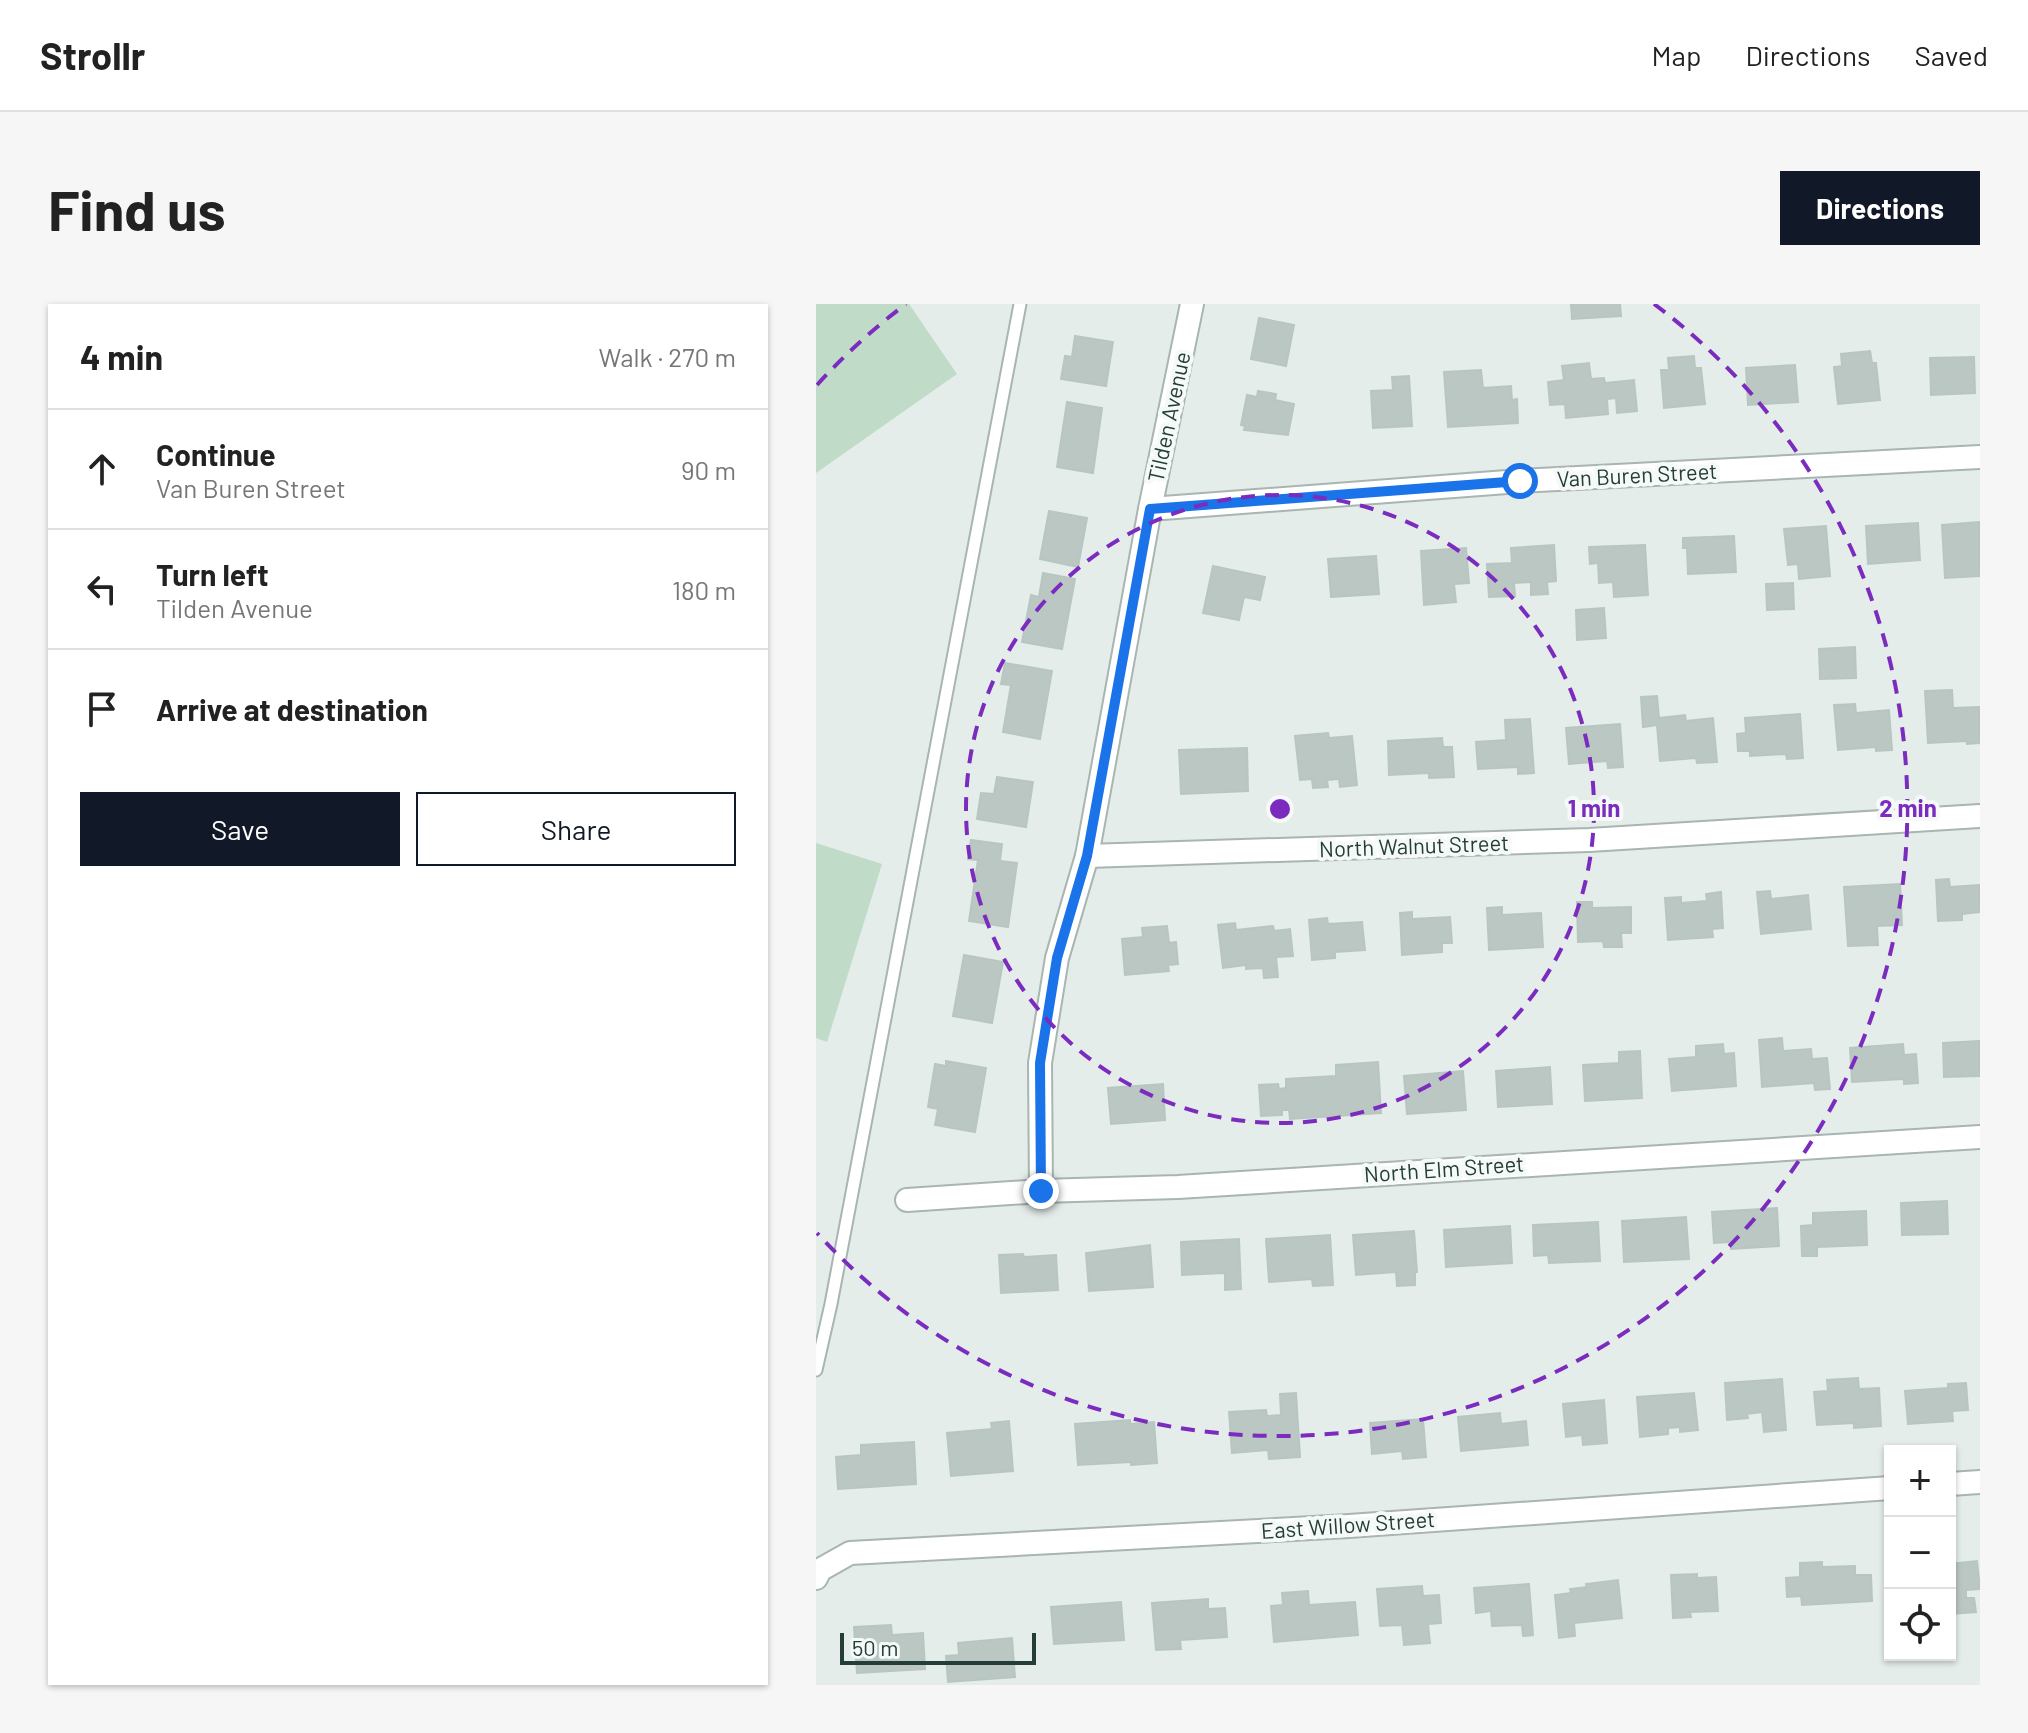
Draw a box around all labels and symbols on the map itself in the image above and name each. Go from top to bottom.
street label: Tilden Avenue [1142,349,1195,484]
street label: Van Buren Street [1556,457,1718,491]
route start [1502,463,1538,499]
text: 1 min [1568,793,1620,822]
text: 2 min [1879,793,1937,822]
centre of rings [1266,795,1294,823]
street label: North Walnut Street [1319,829,1509,861]
street label: North Elm Street [1363,1149,1525,1187]
route end [1023,1173,1059,1209]
street label: East Willow Street [1260,1505,1436,1543]
scale bar [840,1629,1036,1665]

